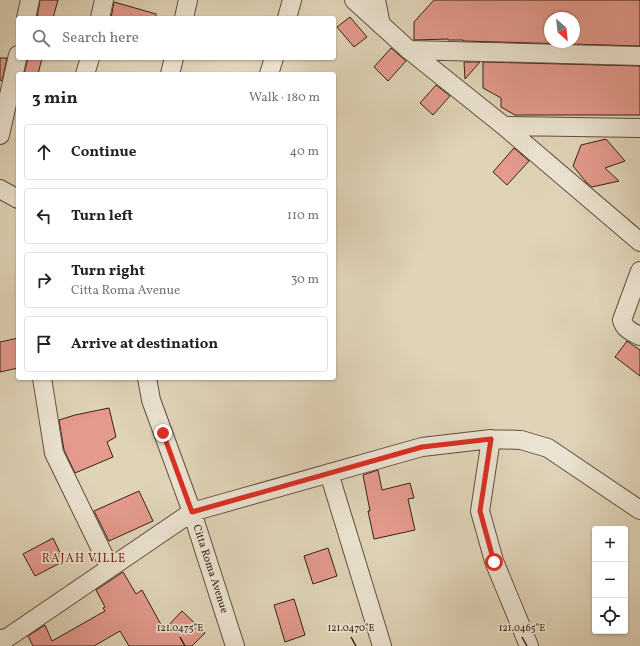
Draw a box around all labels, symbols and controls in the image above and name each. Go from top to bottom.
north arrow [544,12,580,48]
search box [16,16,336,60]
icon: search [30,27,52,49]
text: Search here [62,28,139,49]
text: 3 min [32,87,78,110]
text: Walk · 180 m [249,89,320,107]
icon: ahead [33,141,55,163]
text: Continue [71,142,136,163]
text: 40 m [290,143,319,161]
icon: left [33,205,55,227]
text: Turn left [71,206,133,227]
text: 110 m [287,207,319,225]
text: Turn right [71,261,145,282]
icon: right [33,269,55,291]
text: 30 m [291,271,319,289]
text: Citta Roma Avenue [71,282,180,300]
icon: arrive [33,333,55,355]
text: Arrive at destination [71,334,218,355]
route end [154,424,172,442]
street label: Citta Roma Avenue [189,523,231,615]
map controls [592,526,628,634]
button: + [592,526,628,562]
district label: RAJAH VILLE [42,551,126,567]
route start [485,553,503,571]
button: − [592,562,628,598]
button: locate [592,598,628,634]
text: 121.0475°E [157,621,203,635]
text: 121.0470°E [327,621,375,635]
text: 121.0465°E [499,621,545,635]

